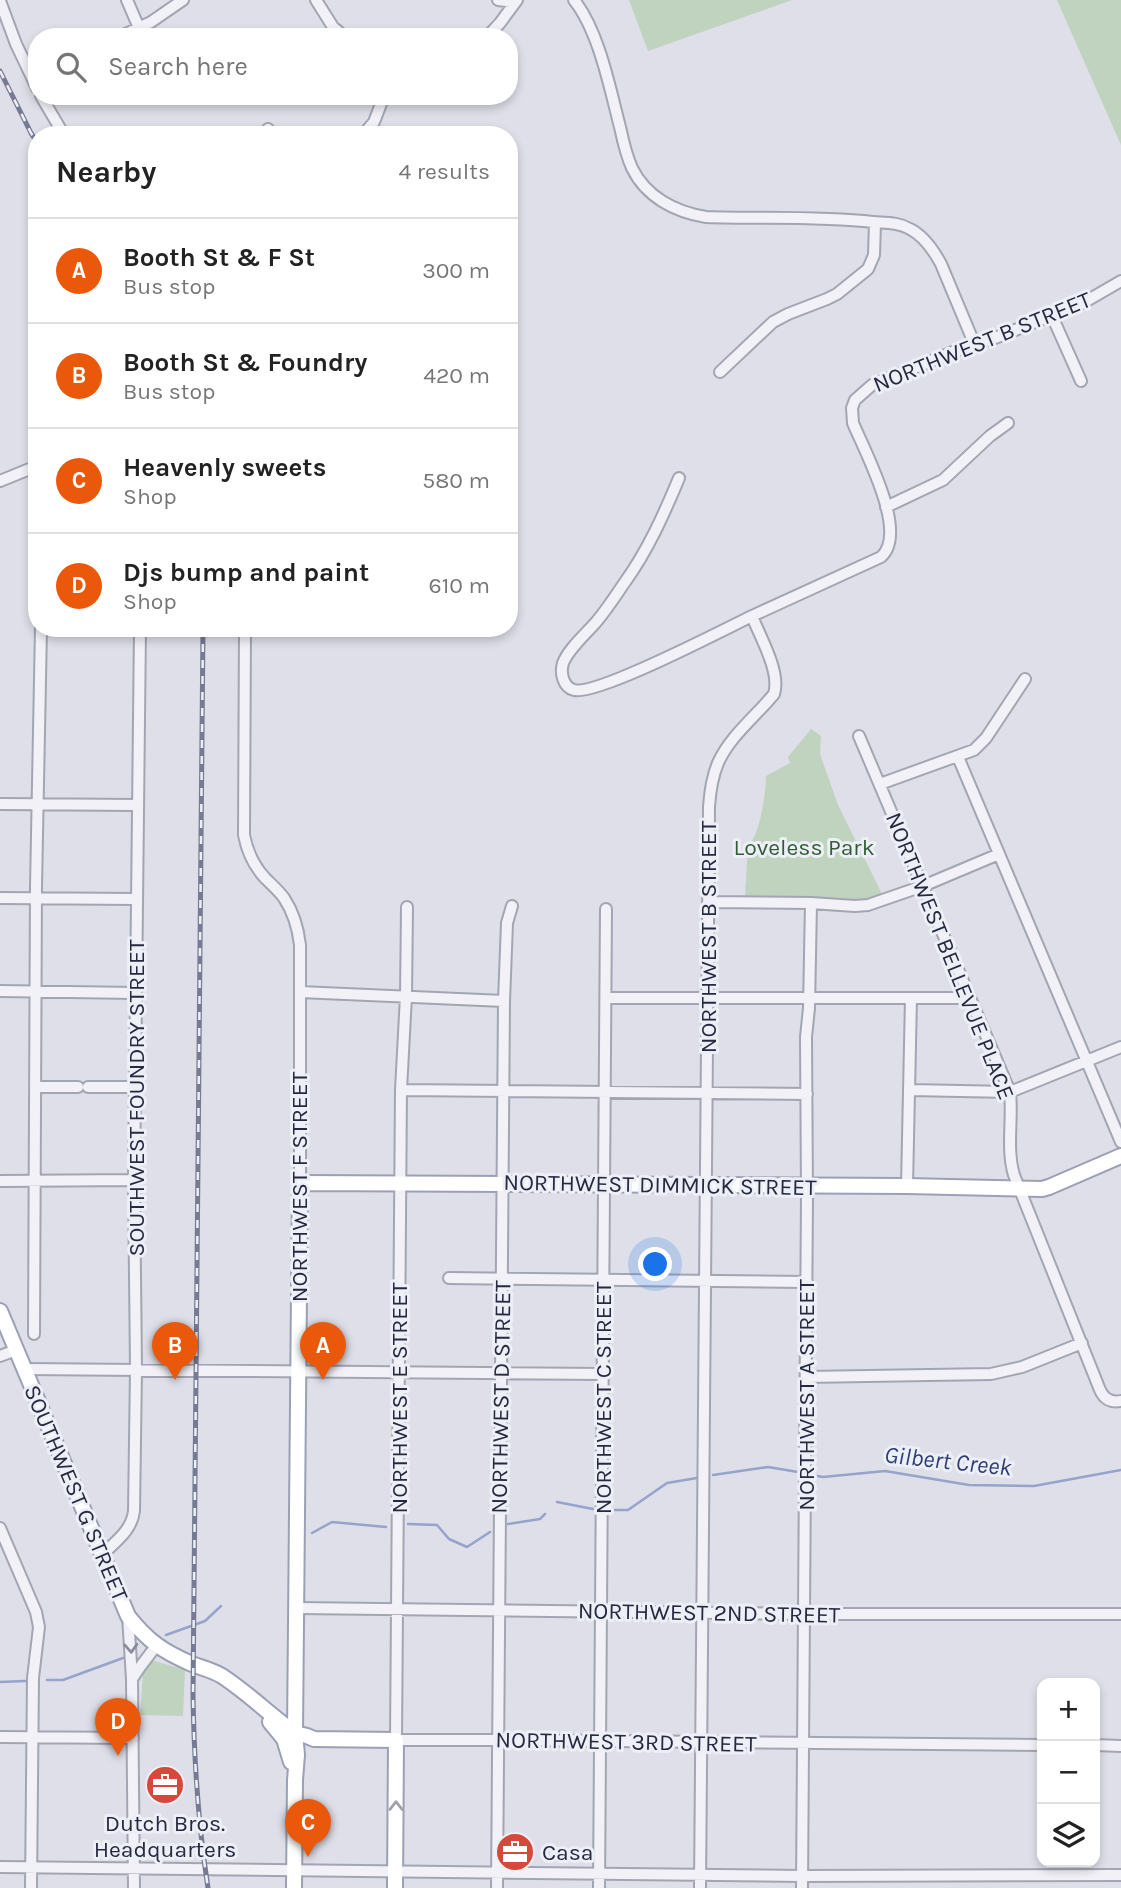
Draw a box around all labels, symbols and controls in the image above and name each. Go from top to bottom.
search box [28,28,518,105]
icon: search [52,48,90,86]
text: Search here [108,51,248,82]
text: Nearby [56,154,156,190]
text: 4 results [398,158,490,185]
text: Booth St & F St [123,242,315,273]
text: A [72,257,86,284]
text: 300 m [422,257,490,284]
text: Bus stop [123,273,216,300]
street label: NORTHWEST B STREET [869,286,1095,398]
text: Booth St & Foundry [123,347,367,378]
text: B [72,362,86,389]
text: 420 m [423,362,490,389]
text: Bus stop [123,378,216,405]
text: Heavenly sweets [123,452,326,483]
text: C [72,467,86,494]
text: 580 m [422,467,490,494]
text: Shop [123,483,177,510]
text: Djs bump and paint [123,557,369,588]
text: D [71,572,87,599]
text: 610 m [429,572,490,599]
text: Shop [123,588,177,615]
street label: NORTHWEST BELLEVUE PLACE [880,808,1020,1104]
street label: NORTHWEST B STREET [695,820,722,1053]
park label: Loveless Park [733,834,875,861]
street label: SOUTHWEST FOUNDRY STREET [123,939,150,1256]
street label: NORTHWEST F STREET [286,1071,313,1302]
street label: NORTHWEST DIMMICK STREET [503,1169,817,1201]
your location [638,1247,672,1281]
street label: NORTHWEST A STREET [793,1279,820,1511]
street label: NORTHWEST D STREET [485,1280,517,1514]
street label: NORTHWEST C STREET [590,1281,617,1514]
street label: NORTHWEST E STREET [386,1282,413,1514]
pin: B [152,1322,198,1380]
pin: A [300,1322,346,1380]
street label: SOUTHWEST G STREET [18,1381,134,1606]
water label: Gilbert Creek [883,1440,1014,1482]
street label: NORTHWEST 2ND STREET [578,1597,841,1629]
one-way arrow [123,1642,138,1653]
map controls [1037,1678,1100,1867]
button: + [1037,1678,1100,1741]
pin: D [95,1698,141,1756]
street label: NORTHWEST 3RD STREET [495,1726,757,1758]
button: − [1037,1741,1100,1804]
office icon: Dutch Bros. Headquarters [144,1764,186,1806]
pin: C [285,1799,331,1857]
one-way arrow [388,1800,404,1811]
button: layers [1037,1804,1100,1867]
place label: Dutch Bros. Headquarters [94,1810,236,1863]
office icon: Casa [494,1831,536,1873]
place label: Casa [542,1839,594,1866]

